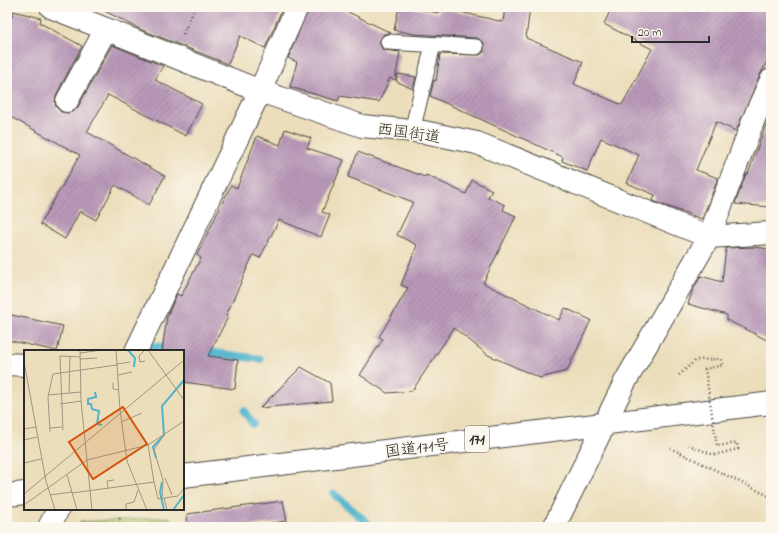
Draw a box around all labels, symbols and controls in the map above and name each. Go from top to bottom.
scale bar [632,18,709,44]
text: 20 m [638,24,661,42]
street label: 西国街道 [375,118,442,150]
inset map [24,350,184,510]
road number: 171 [465,426,489,452]
street label: 国道171号 [384,433,451,465]

